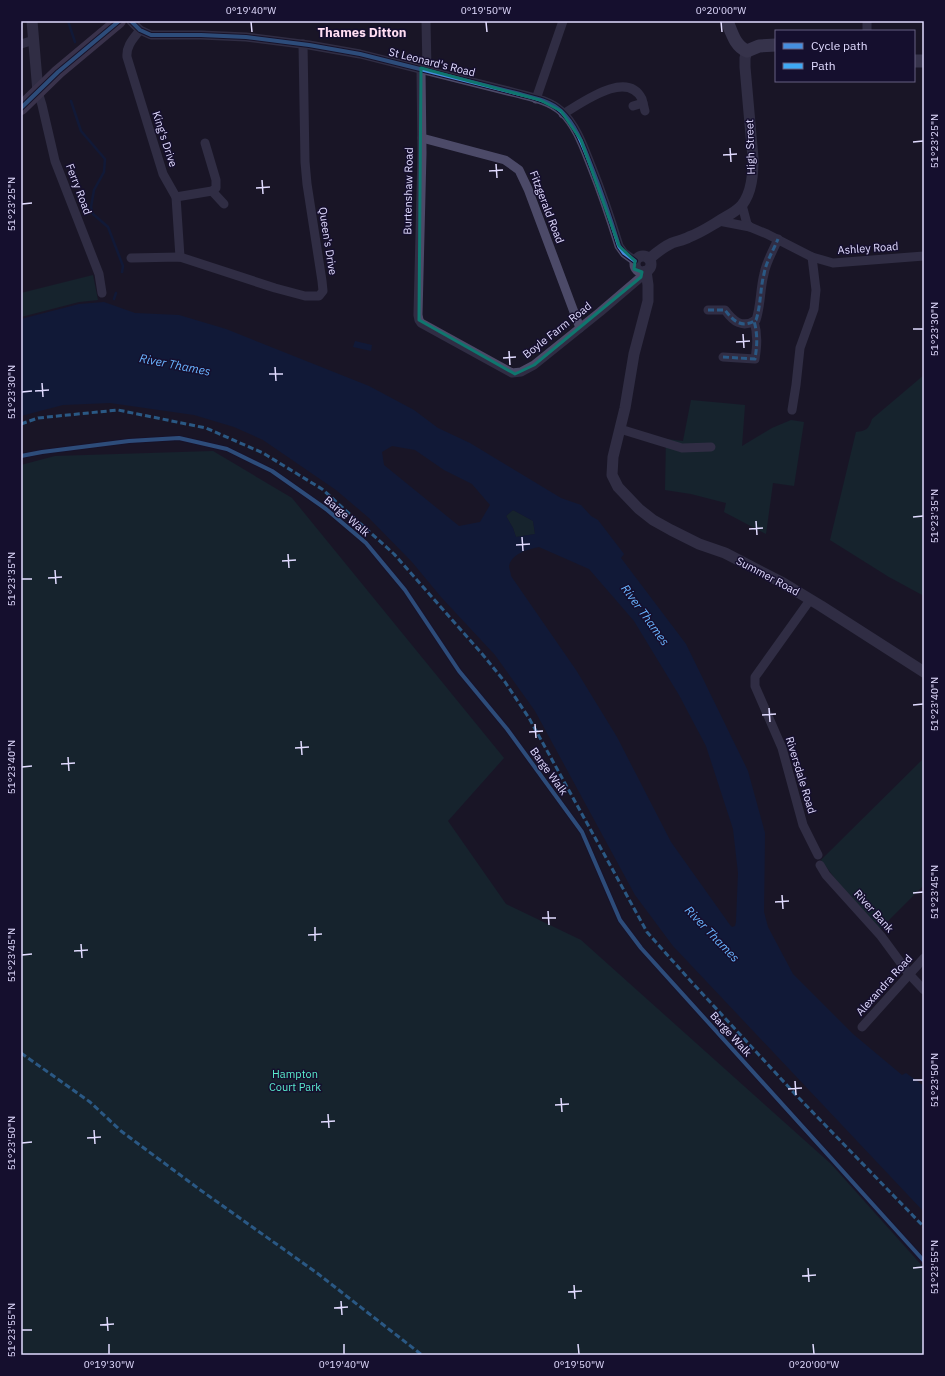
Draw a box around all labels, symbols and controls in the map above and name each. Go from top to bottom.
text: 0°19'40"W [226,4,276,17]
text: 0°19'50"W [461,4,511,17]
text: 0°20'00"W [696,4,746,17]
district label: Thames Ditton [318,24,407,41]
legend [775,30,915,82]
text: Cycle path [811,38,868,53]
street label: St Leonard's Road [387,44,477,80]
text: Path [811,58,836,73]
street label: King's Drive [149,109,181,169]
text: 51°23'25"N [928,114,941,168]
street label: High Street [742,119,758,175]
street label: Burtenshaw Road [400,147,416,235]
street label: Ferry Road [63,162,95,216]
street label: Fitzgerald Road [527,169,567,245]
text: 51°23'25"N [5,177,18,231]
street label: Queen's Drive [316,206,340,276]
street label: Ashley Road [837,239,899,257]
street label: Boyle Farm Road [520,299,594,361]
text: 51°23'30"N [928,302,941,356]
water label: River Thames [138,350,212,379]
text: 51°23'30"N [5,365,18,419]
text: 51°23'35"N [928,489,941,543]
street label: Barge Walk [321,493,373,539]
text: 51°23'35"N [5,552,18,606]
street label: Summer Road [734,553,802,599]
water label: River Thames [618,581,673,649]
text: 51°23'40"N [928,677,941,731]
street label: Riversdale Road [783,735,819,815]
text: 51°23'40"N [5,740,18,794]
street label: Barge Walk [527,744,571,798]
text: 51°23'45"N [928,865,941,919]
street label: River Bank [851,887,897,935]
water label: River Thames [682,902,743,965]
text: 51°23'45"N [5,928,18,982]
street label: Alexandra Road [853,951,915,1019]
street label: Barge Walk [707,1009,755,1059]
text: 51°23'50"N [928,1053,941,1107]
park label: Hampton Court Park [269,1067,321,1094]
text: 51°23'50"N [5,1116,18,1170]
text: 51°23'55"N [928,1240,941,1294]
text: 51°23'55"N [5,1303,18,1357]
text: 0°19'30"W [84,1358,134,1371]
text: 0°19'40"W [319,1358,369,1371]
text: 0°19'50"W [554,1358,604,1371]
text: 0°20'00"W [789,1358,839,1371]

